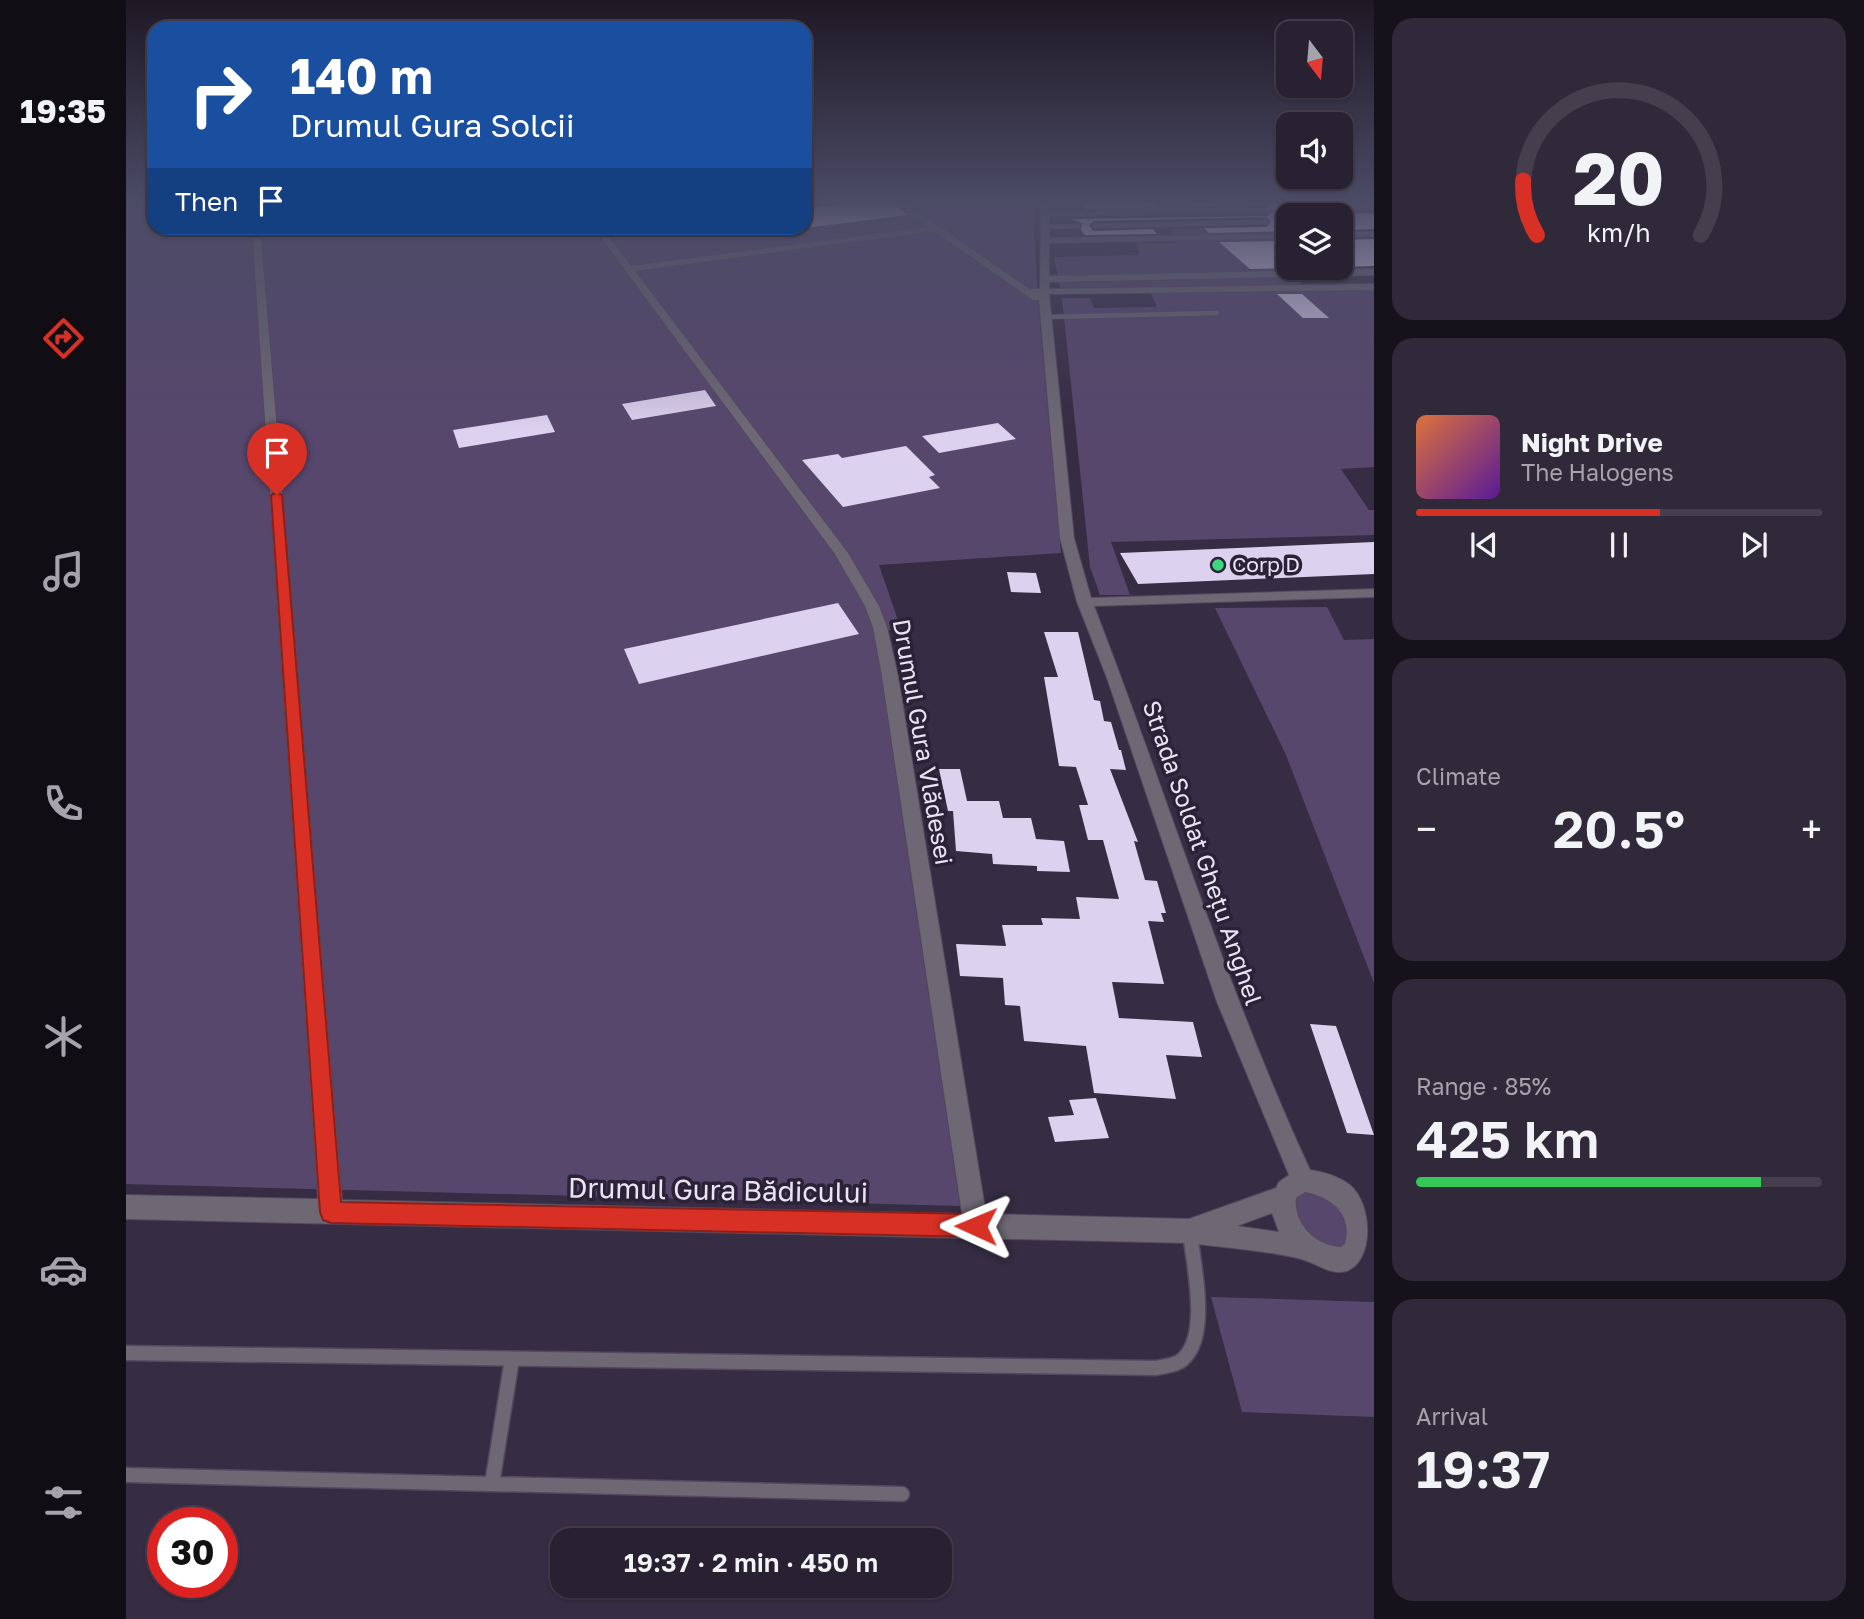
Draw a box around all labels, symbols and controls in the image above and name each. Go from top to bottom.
north arrow [1276,21,1353,98]
map controls [1276,21,1353,280]
text: 140 m [290,46,433,105]
icon: right [175,49,266,140]
text: 19:35 [20,92,106,130]
text: Drumul Gura Solcii [290,106,575,144]
button: sound [1276,112,1353,189]
text: 20 [1573,134,1665,221]
icon: arrive [252,182,290,220]
text: Then [175,186,238,217]
button: layers [1276,203,1353,280]
text: km/h [1587,217,1651,248]
icon: directions [39,314,88,363]
pin [247,423,307,495]
text: Night Drive [1521,427,1663,458]
icon: arrive [258,434,296,472]
text: The Halogens [1521,458,1674,486]
icon: previous [1465,526,1503,564]
icon: pause [1600,526,1638,564]
icon: next [1735,526,1773,564]
icon: music [39,547,88,596]
place label: Corp D [1232,551,1300,577]
marker: Corp D [1210,557,1226,573]
street label: Drumul Gura Vlădesei [888,616,959,867]
street label: Strada Soldat Ghețu Anghel [1137,696,1269,1009]
text: Climate [1416,762,1501,790]
icon: phone [39,779,88,828]
text: 20.5° [1553,797,1685,859]
text: − [1416,806,1437,851]
text: + [1801,806,1822,851]
icon: climate [39,1012,88,1061]
text: Range · 85% [1416,1072,1551,1100]
text: 425 km [1416,1107,1599,1169]
street label: Drumul Gura Bădicului [568,1170,868,1209]
position arrow [939,1189,1013,1263]
icon: car [39,1245,88,1294]
text: Arrival [1416,1402,1488,1430]
text: 19:37 [1416,1437,1550,1499]
icon: filters [39,1478,88,1527]
speed limit sign: 30 [147,1507,238,1598]
text: 19:37 · 2 min · 450 m [624,1547,878,1578]

